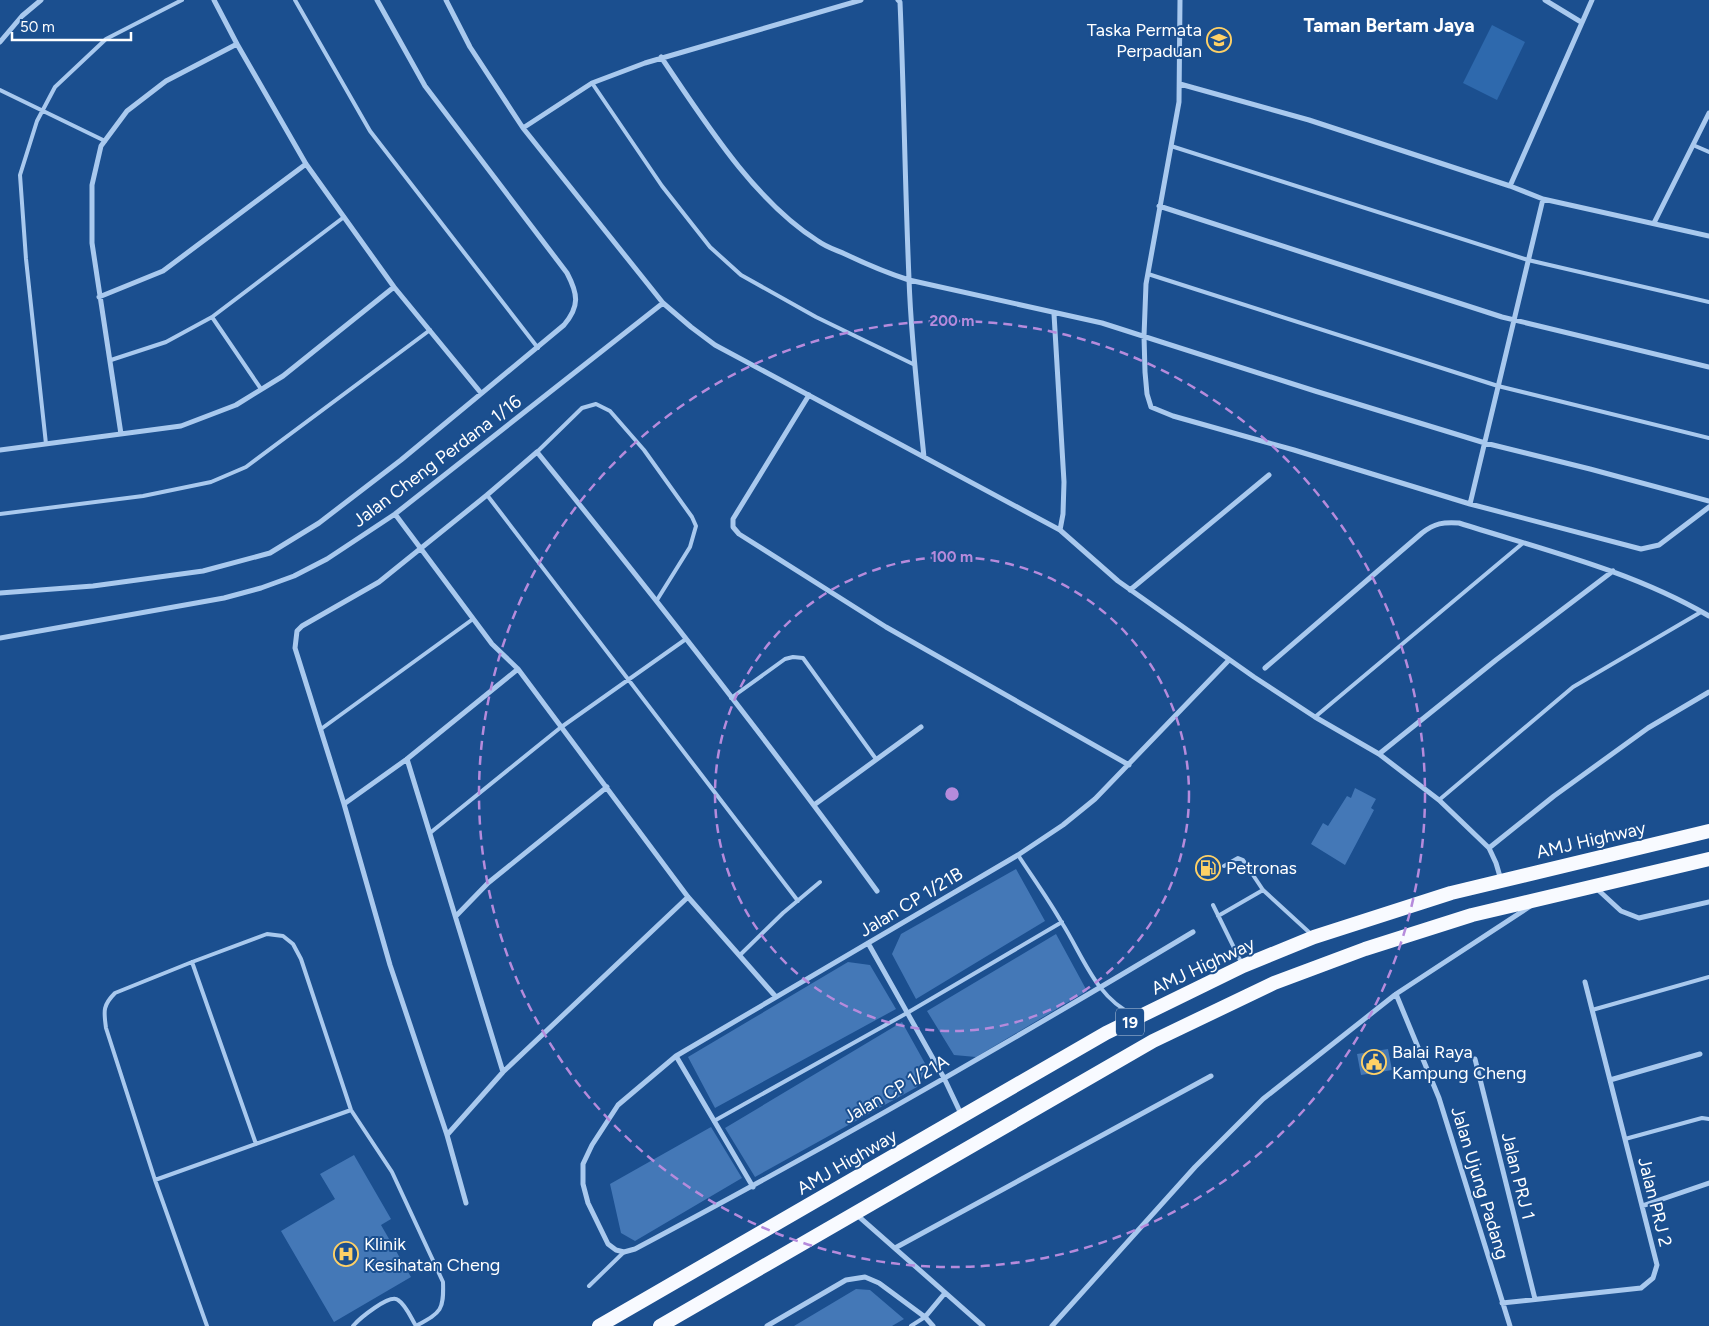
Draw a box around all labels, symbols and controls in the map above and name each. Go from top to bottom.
scale bar [12,10,131,42]
district label: Taman Bertam Jaya [1303,14,1475,37]
text: 50 m [20,18,55,36]
place label: Taska Permata Perpaduan [1087,19,1202,62]
school or university icon: Taska Permata Perpaduan [1206,27,1232,53]
text: 200 m [930,312,974,330]
street label: Jalan Cheng Perdana 1/16 [348,390,526,532]
text: 100 m [931,548,973,566]
centre of rings [943,785,961,803]
street label: AMJ Highway [1534,817,1648,863]
fuel station icon: Petronas [1195,855,1221,881]
place label: Petronas [1226,857,1297,879]
street label: Jalan CP 1/21B [855,862,967,942]
street label: AMJ Highway [1148,932,1259,1000]
road number: 19 [1116,1009,1144,1036]
place label: Balai Raya Kampung Cheng [1392,1041,1527,1084]
public building icon: Balai Raya Kampung Cheng [1361,1049,1387,1075]
street label: Jalan CP 1/21A [839,1050,953,1128]
street label: Jalan Ujung Padang [1446,1104,1514,1262]
street label: AMJ Highway [793,1124,901,1199]
street label: Jalan PRJ 1 [1497,1130,1539,1222]
street label: Jalan PRJ 2 [1633,1155,1677,1249]
place label: Klinik Kesihatan Cheng [364,1233,500,1276]
hospital icon: Klinik Kesihatan Cheng [333,1241,359,1267]

